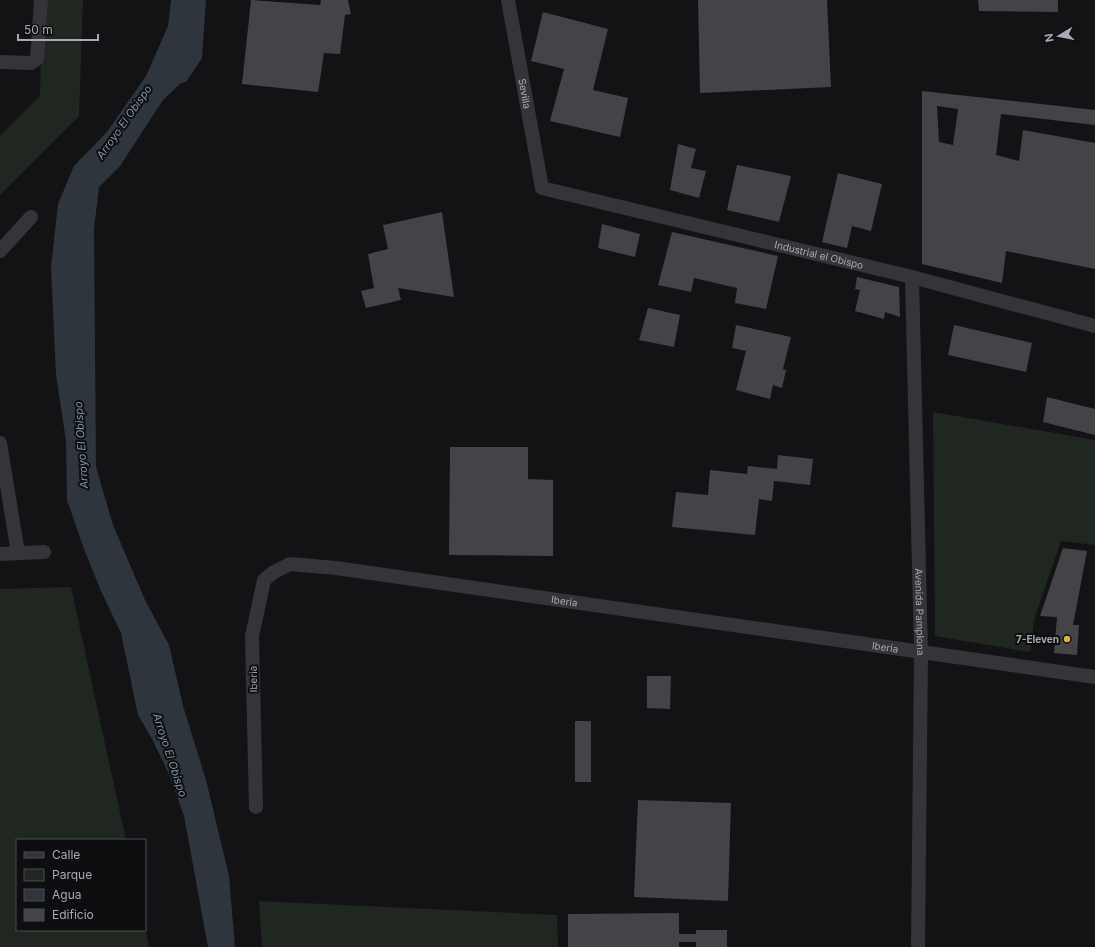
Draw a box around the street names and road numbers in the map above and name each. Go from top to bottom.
street label: Sevilla [516,77,534,110]
street label: Industrial el Obispo [773,238,865,271]
street label: Avenida Pamplona [913,568,927,656]
street label: Iberia [550,593,578,609]
street label: Iberia [871,639,899,655]
street label: Iberia [247,666,259,692]

